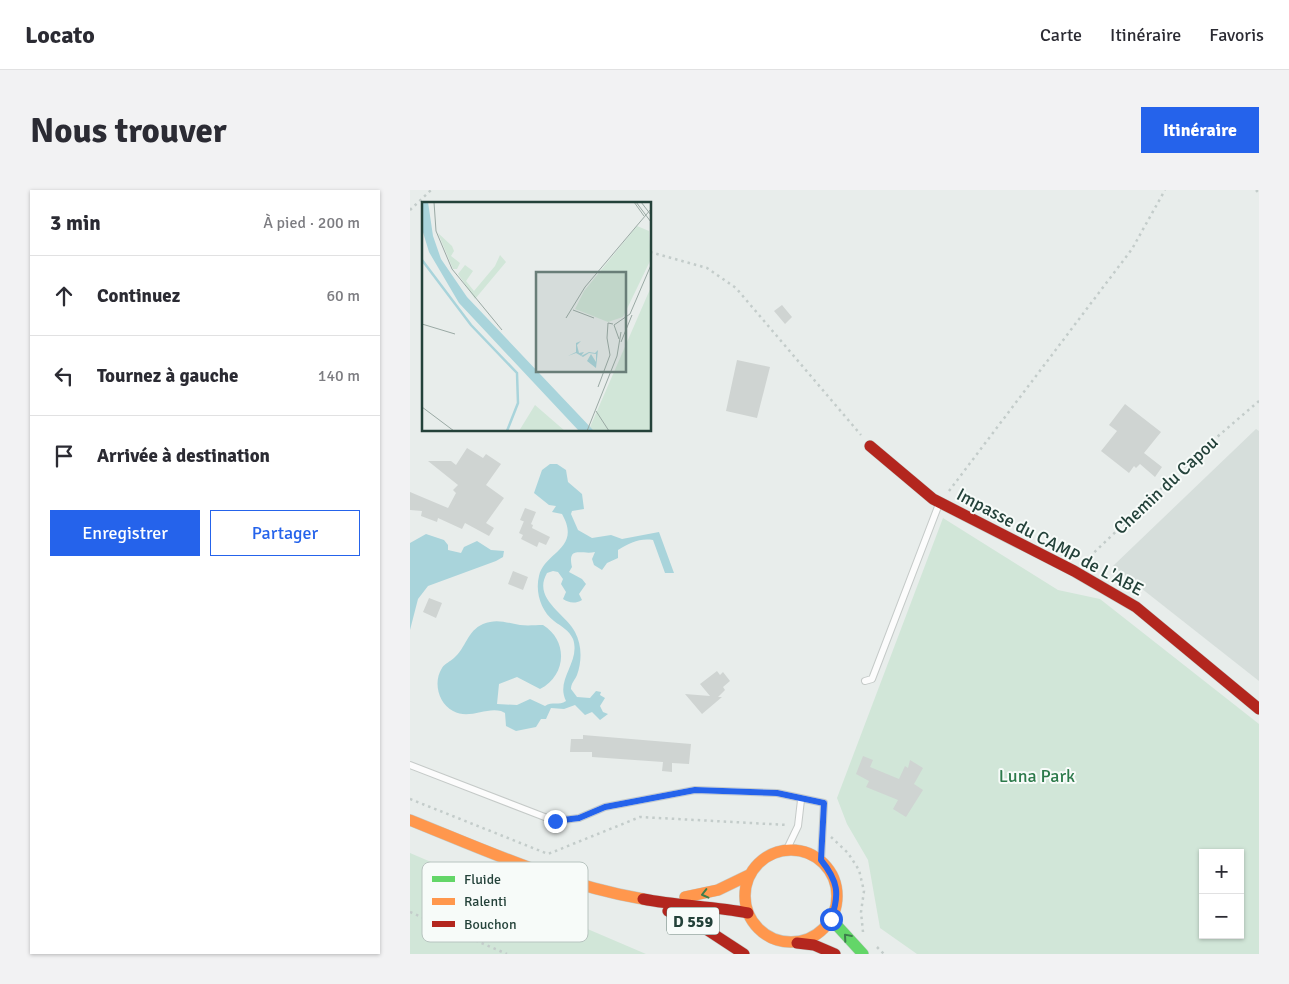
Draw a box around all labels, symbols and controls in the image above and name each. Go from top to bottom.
text: Locato [25,20,95,50]
text: Carte [1040,24,1082,46]
text: Itinéraire [1110,24,1181,46]
text: Favoris [1209,24,1264,46]
button: Itinéraire [1141,107,1259,153]
text: Nous trouver [30,109,227,152]
inset map [422,202,651,431]
text: 3 min [50,210,101,236]
text: À pied · 200 m [263,213,360,233]
icon: ahead [50,282,78,310]
text: Continuez [97,284,180,308]
text: 60 m [326,286,360,306]
icon: left [50,362,78,390]
text: Tournez à gauche [97,364,238,388]
text: 140 m [318,366,360,386]
street label: Chemin du Capou [1109,431,1223,539]
icon: arrive [50,442,78,470]
text: Arrivée à destination [97,444,270,468]
street label: Impasse du CAMP de L'ABE [953,483,1147,601]
button: Enregistrer [50,510,200,556]
button: Partager [210,510,360,556]
park label: Luna Park [999,765,1075,787]
route end [544,810,567,833]
map controls [1199,849,1244,939]
button: + [1199,849,1244,894]
legend [422,862,588,942]
text: Fluide [464,871,501,888]
one-way arrow [702,889,710,899]
text: Ralenti [464,893,507,910]
button: − [1199,894,1244,939]
road number: D 559 [667,908,719,934]
route start [820,908,843,931]
text: Bouchon [464,916,517,933]
one-way arrow [844,934,853,943]

